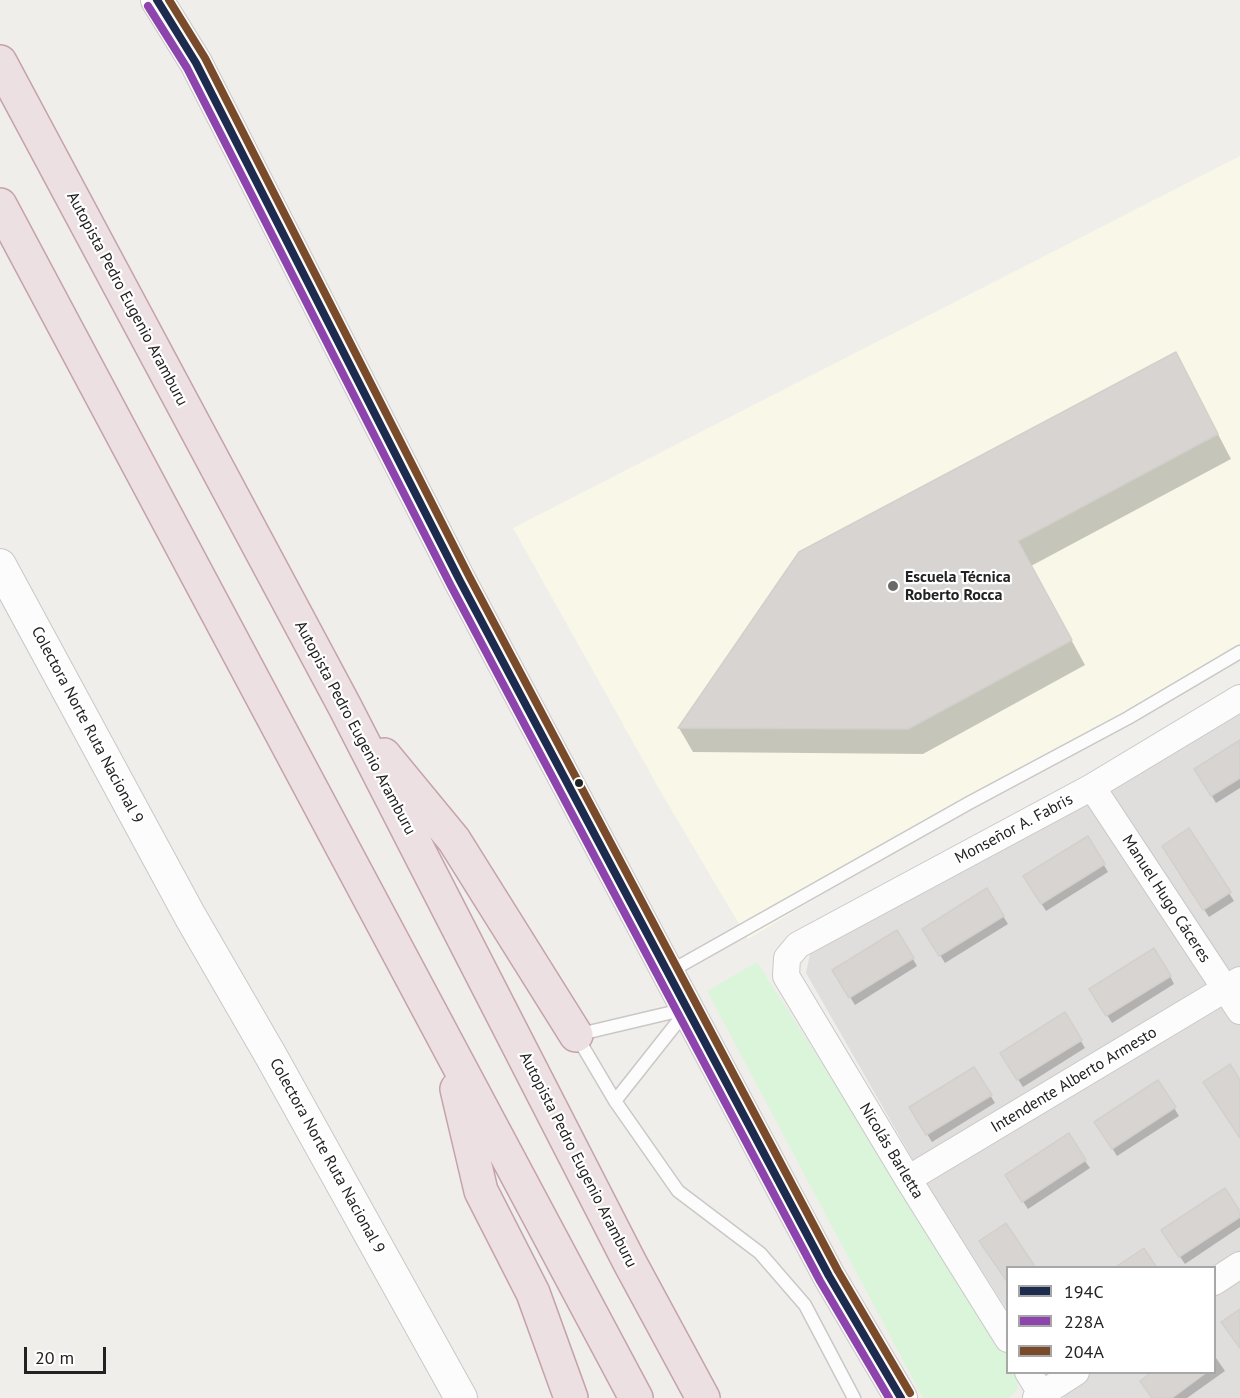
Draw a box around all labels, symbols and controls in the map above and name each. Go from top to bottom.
street label: Autopista Pedro Eugenio Aramburu [62,189,192,409]
place label: Escuela Técnica Roberto Rocca [905,567,1011,605]
marker: Escuela Técnica Roberto Rocca [886,579,900,593]
street label: Autopista Pedro Eugenio Aramburu [290,618,420,838]
street label: Colectora Norte Ruta Nacional 9 [27,623,147,827]
unlabelled marker [573,777,585,789]
street label: Monseñor A. Fabris [952,790,1076,868]
street label: Manuel Hugo Cáceres [1118,832,1214,966]
street label: Intendente Alberto Armesto [988,1023,1160,1137]
street label: Autopista Pedro Eugenio Aramburu [515,1049,641,1271]
street label: Colectora Norte Ruta Nacional 9 [265,1055,389,1257]
street label: Nicolás Barletta [855,1100,927,1202]
legend [1006,1266,1216,1374]
text: 194C [1064,1280,1104,1303]
text: 228A [1064,1310,1104,1333]
scale bar [27,1335,110,1373]
text: 204A [1064,1340,1104,1363]
text: 20 m [35,1346,74,1369]

